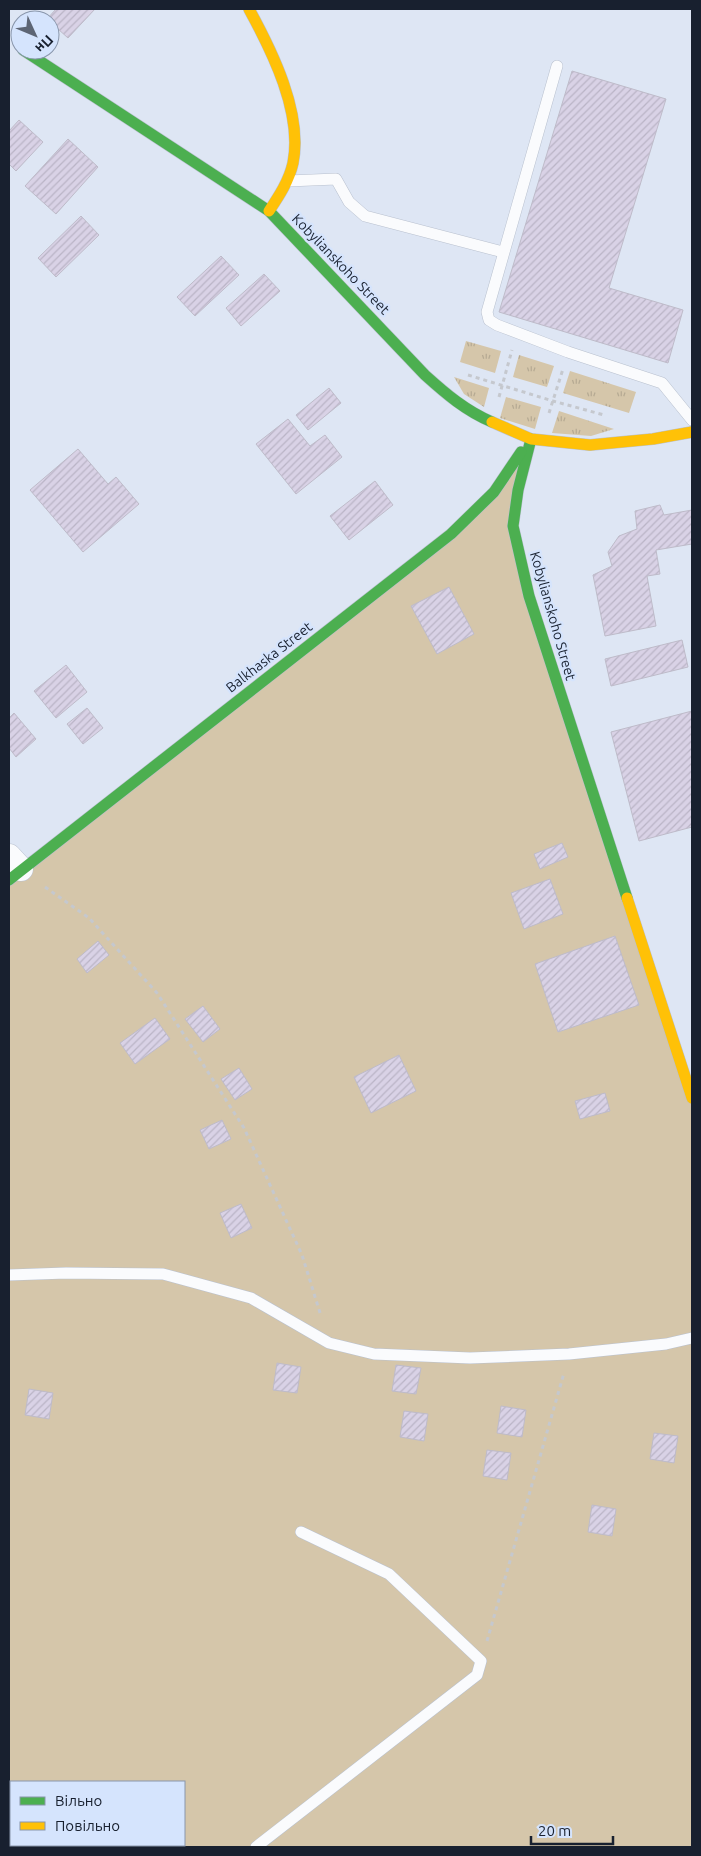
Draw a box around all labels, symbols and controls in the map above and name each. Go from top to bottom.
north arrow [10,10,60,60]
text: Пн [32,32,56,56]
street label: Kobylianskoho Street [289,211,393,318]
street label: Kobylianskoho Street [527,550,579,683]
street label: Balkhaska Street [223,618,316,696]
legend [10,1781,185,1846]
text: Вільно [55,1792,102,1809]
scale bar [531,1814,614,1846]
text: Повільно [55,1817,120,1834]
text: 20 m [538,1822,571,1839]

